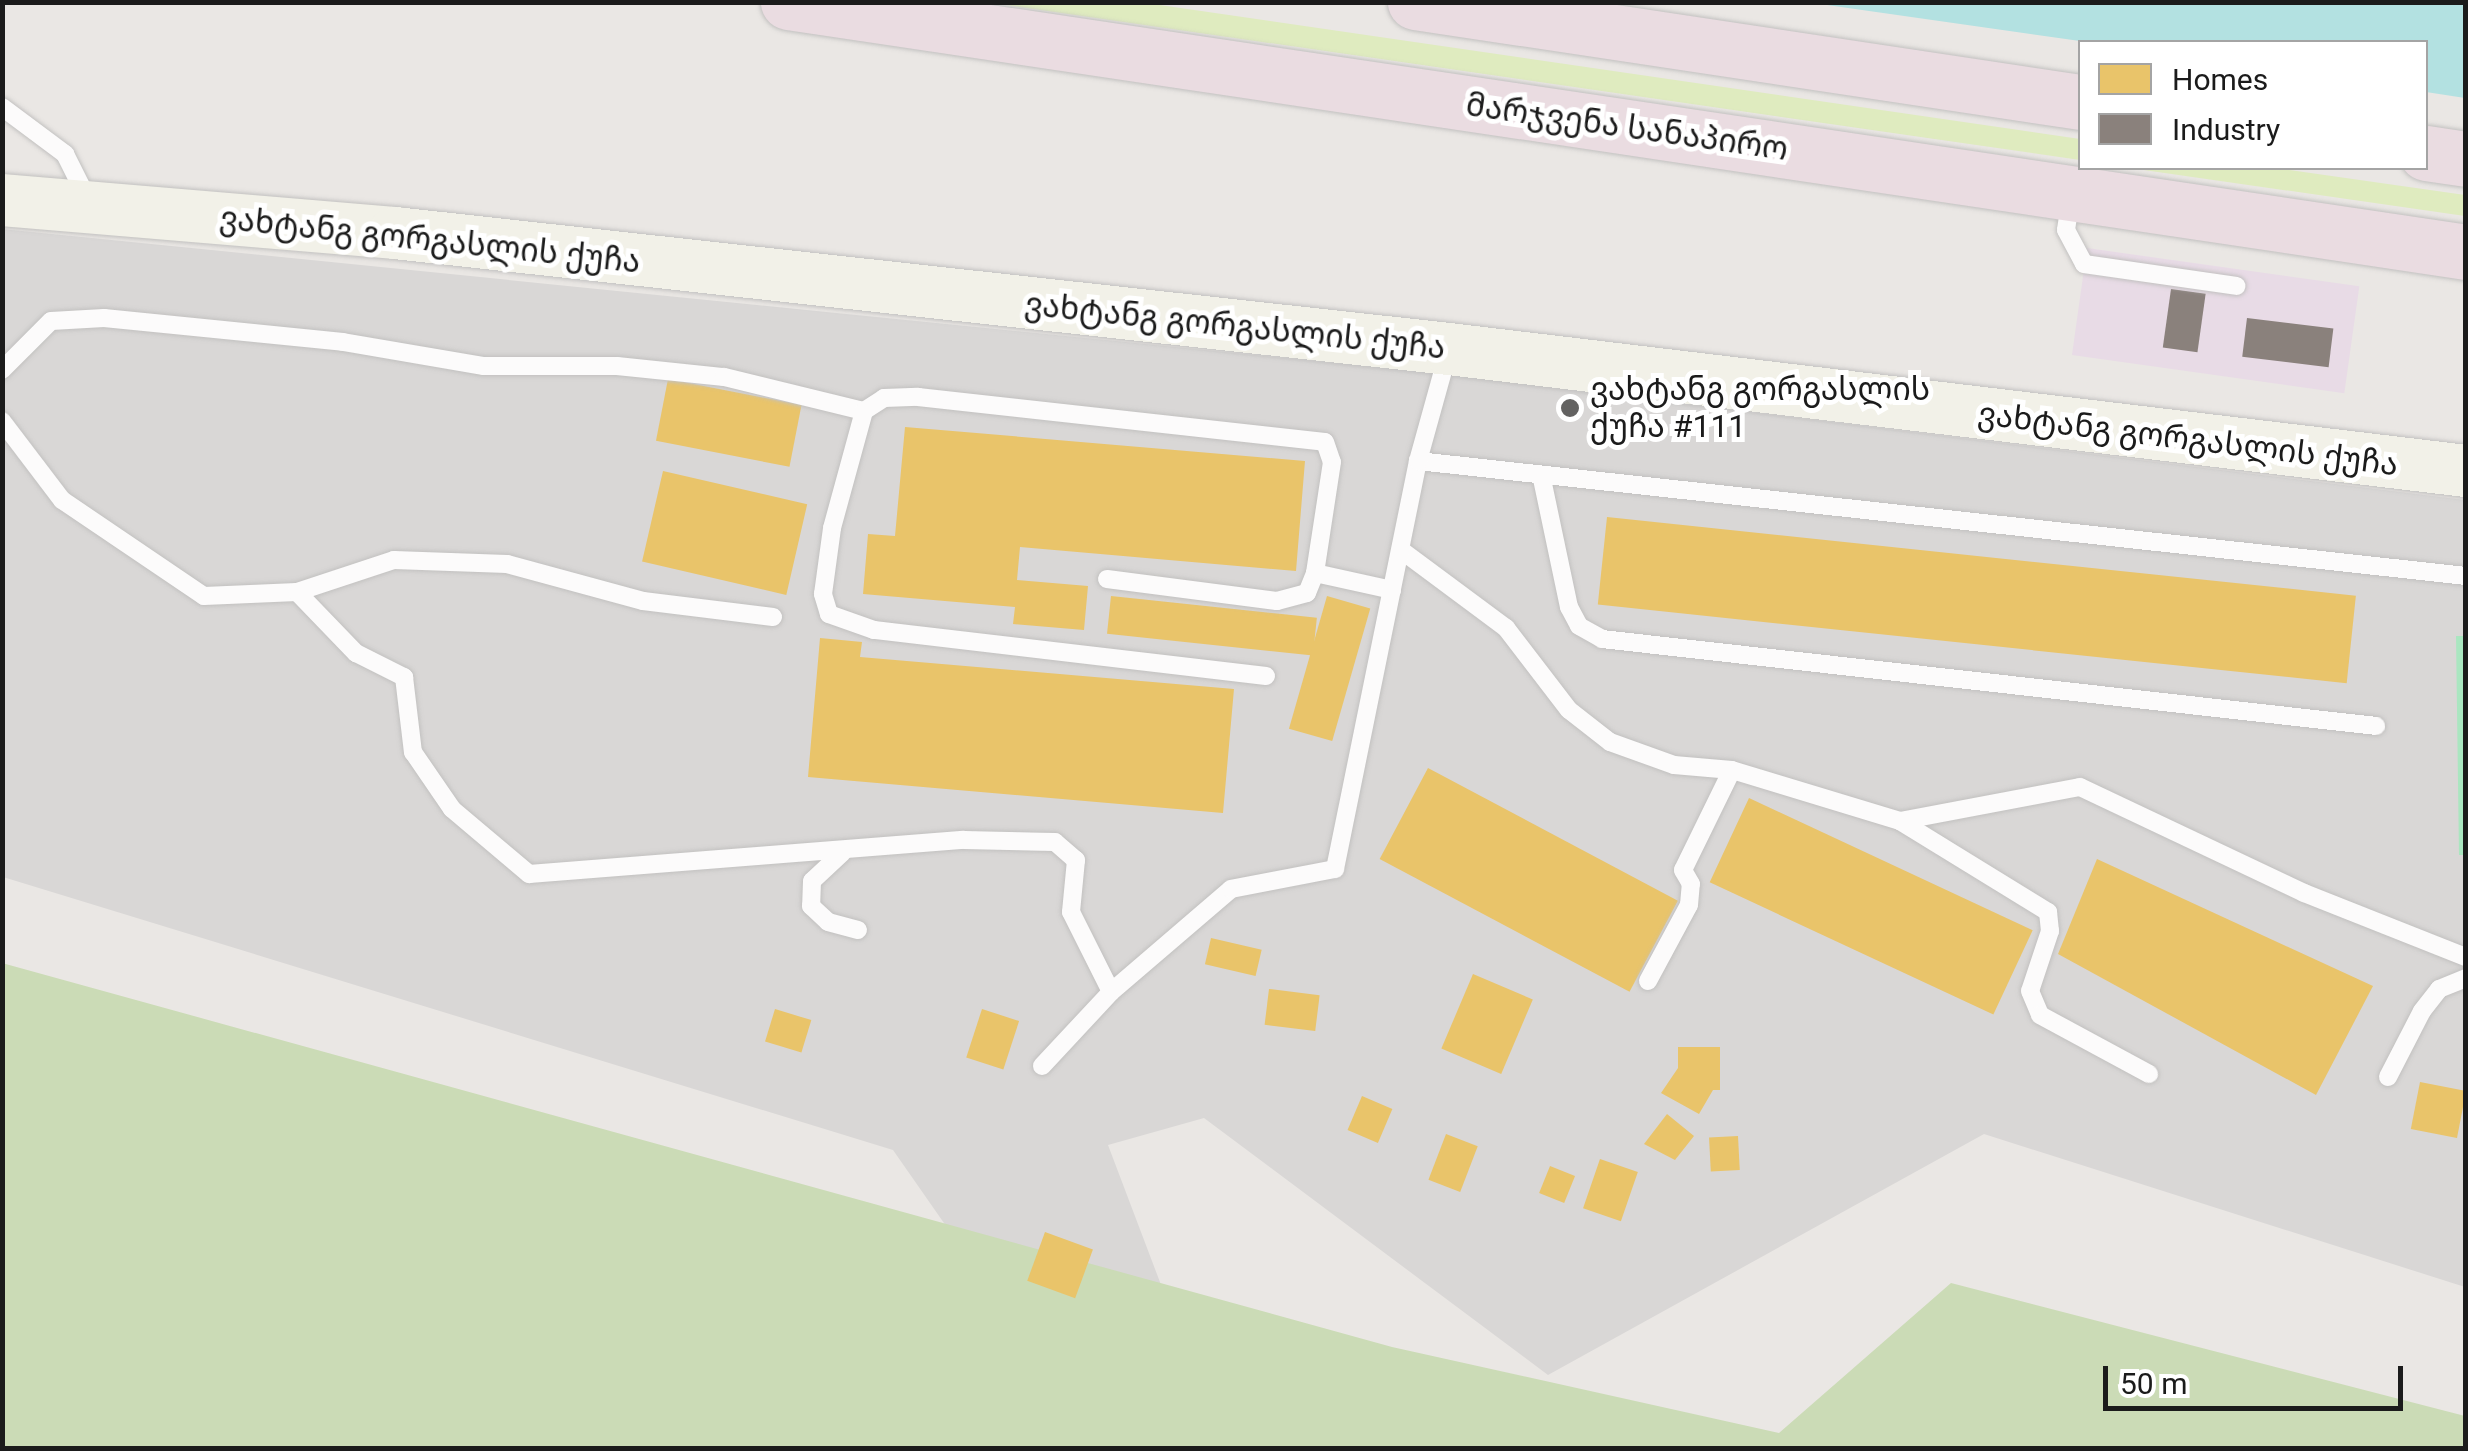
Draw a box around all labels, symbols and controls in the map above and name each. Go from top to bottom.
legend [2078,40,2428,170]
text: Homes [2172,62,2268,97]
street label: მარჯვენა სანაპირო [1464,85,1790,169]
text: Industry [2172,112,2280,147]
street label: ვახტანგ გორგასლის ქუჩა [218,199,642,281]
street label: ვახტანგ გორგასლის ქუჩა [1023,285,1447,367]
place label: ვახტანგ გორგასლის ქუჩა #111 [1590,371,1930,446]
street label: ვახტანგ გორგასლის ქუჩა [1976,394,2400,484]
marker: ვახტანგ გორგასლის ქუჩა #111 [1559,397,1581,419]
scale bar [2108,1346,2408,1408]
text: 50 m [2120,1366,2187,1401]

